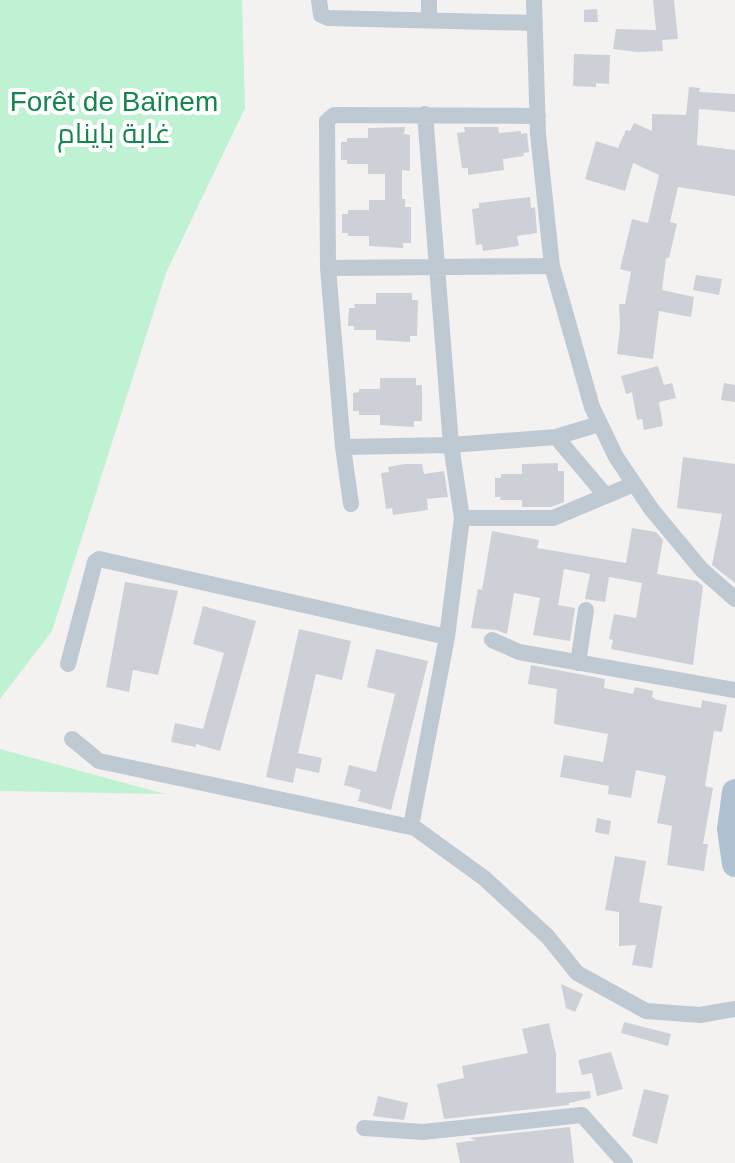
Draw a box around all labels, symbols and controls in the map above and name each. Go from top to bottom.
park label: Forêt de Baïnem غابة باينام [10,86,218,153]

